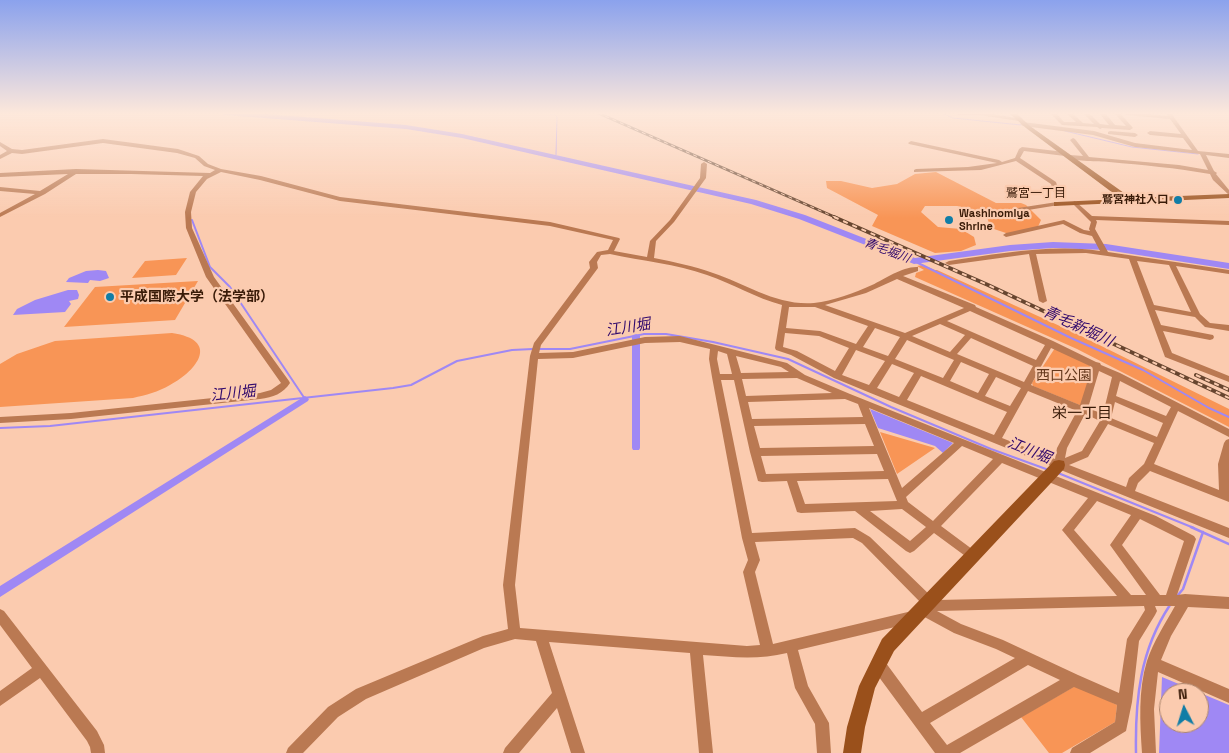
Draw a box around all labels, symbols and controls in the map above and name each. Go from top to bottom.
district label: 鷲宮一丁目 [1006,187,1066,201]
place label: 鷲宮神社入口 [1102,193,1168,207]
marker: 鷲宮神社入口 [1172,194,1184,206]
place label: Washinomiya Shrine [959,207,1030,233]
marker: Washinomiya Shrine [943,214,955,226]
water label: 青毛堀川 [862,236,912,266]
place label: 平成国際大学（法学部） [120,289,274,305]
marker: 平成国際大学（法学部） [104,291,116,303]
water label: 青毛新堀川 [1040,303,1116,351]
water label: 江川堀 [604,316,652,340]
park label: 西口公園 [1036,368,1092,384]
water label: 江川堀 [210,383,256,405]
district label: 栄一丁目 [1052,405,1112,423]
water label: 江川堀 [1005,434,1053,468]
north arrow [1159,683,1209,733]
text: N [1177,685,1188,703]

